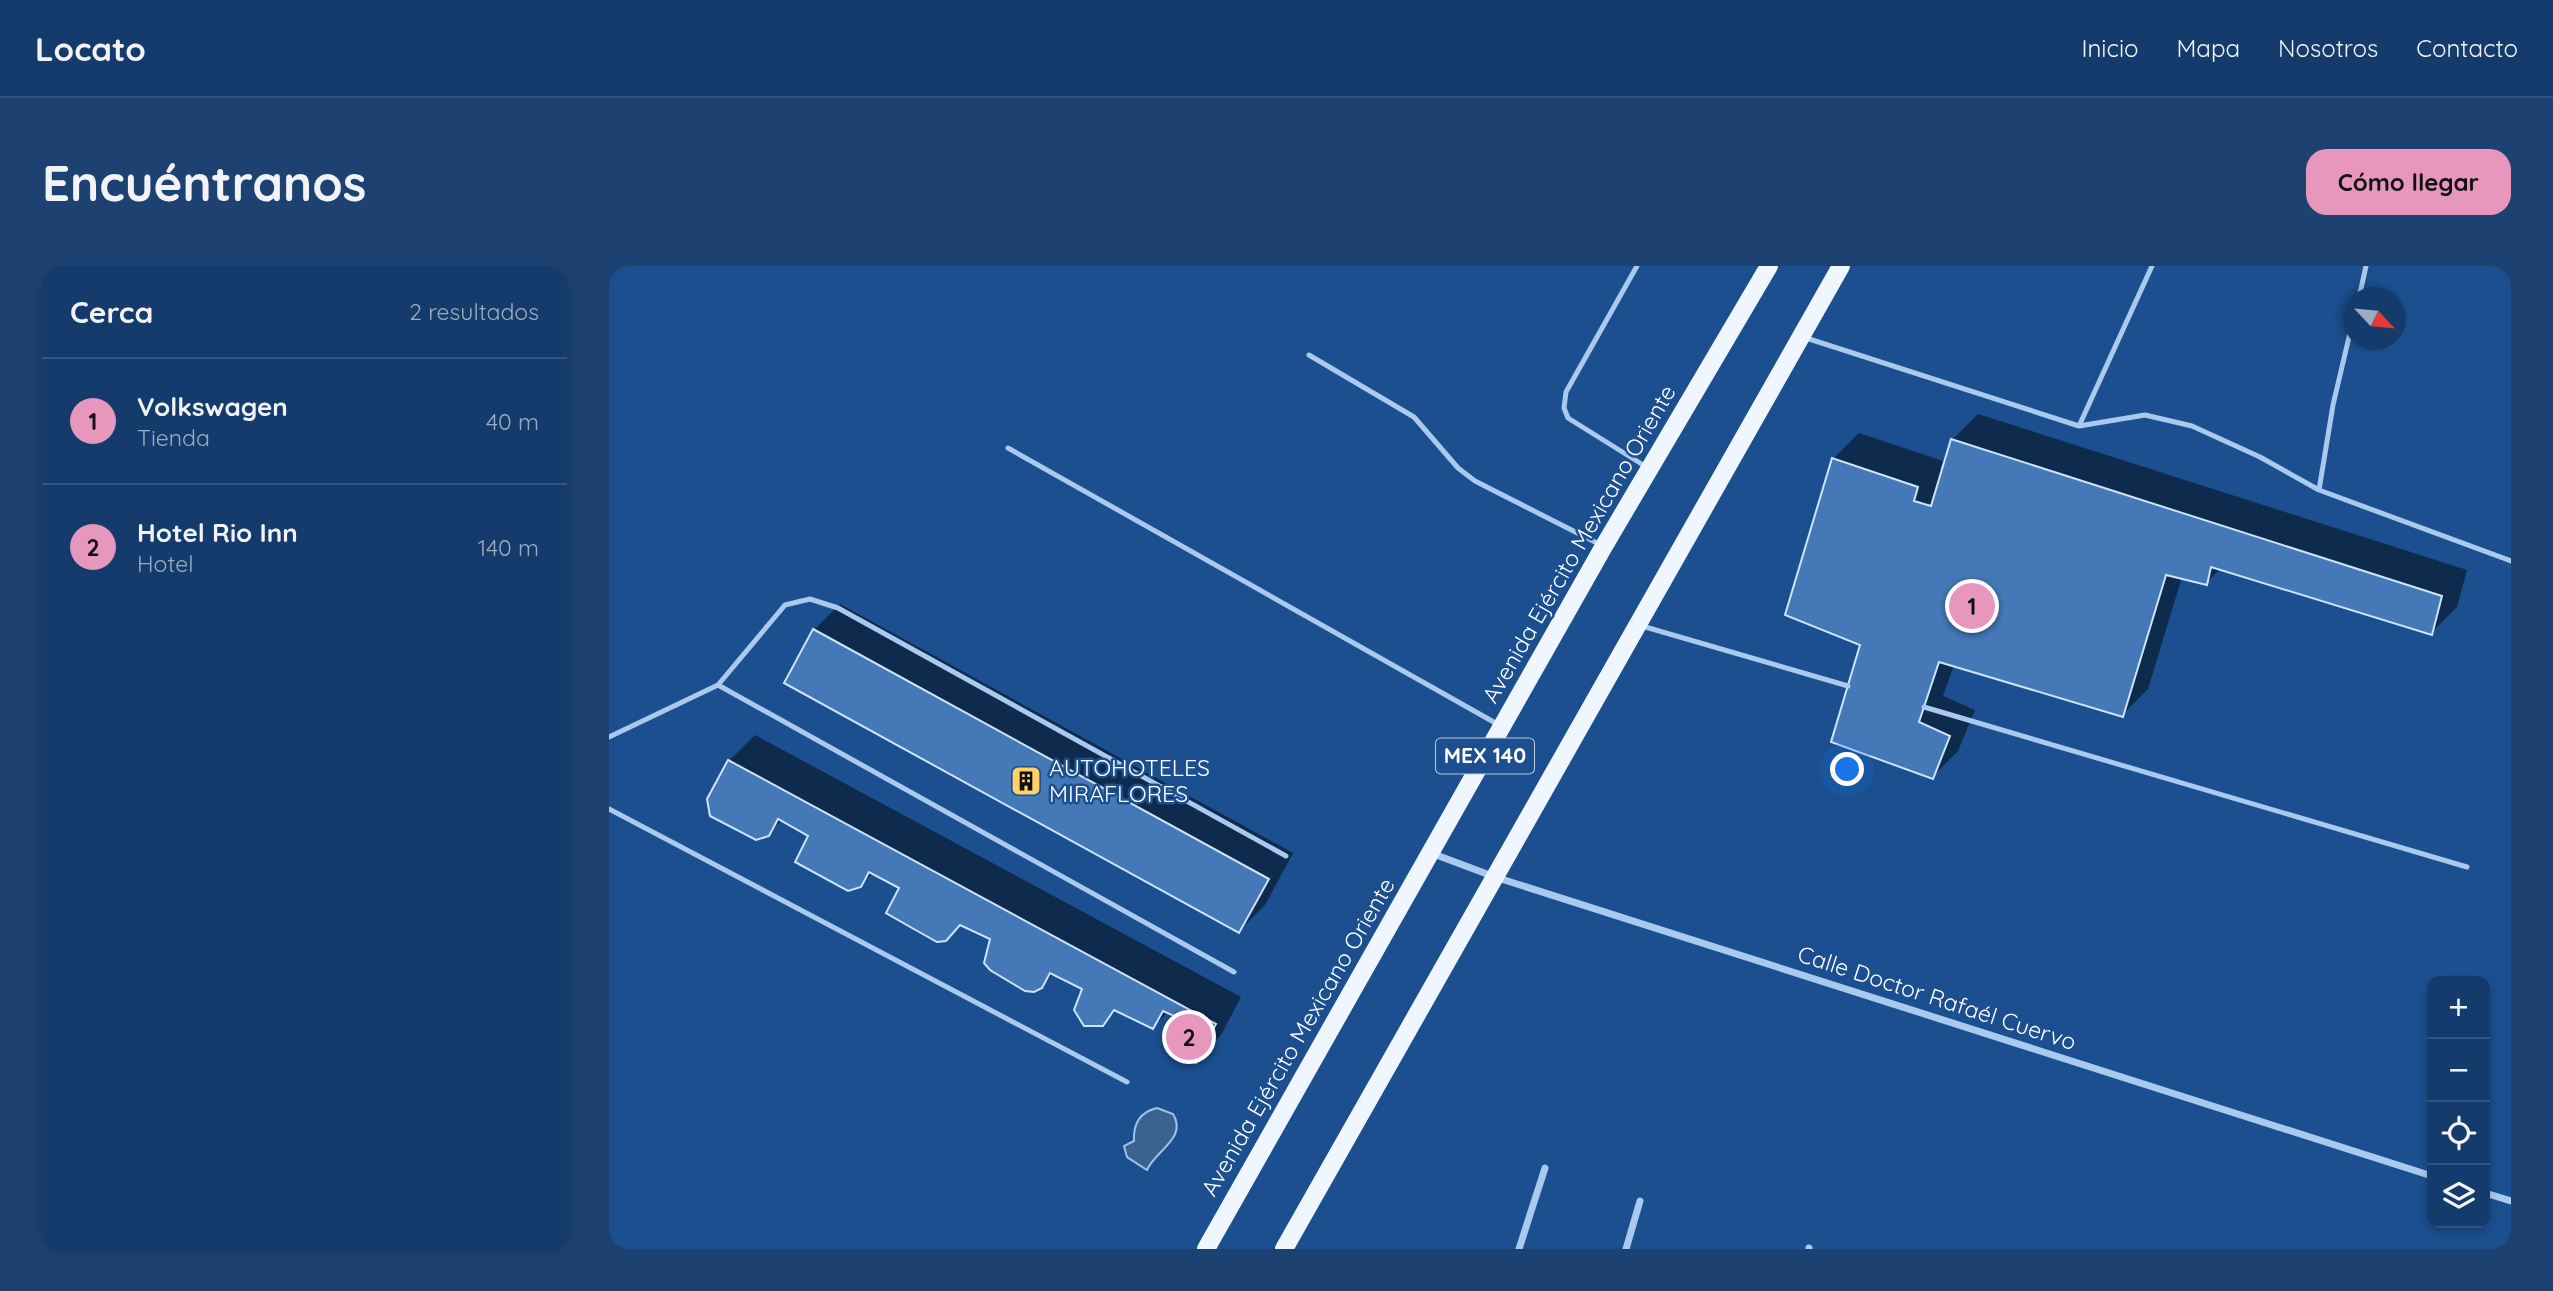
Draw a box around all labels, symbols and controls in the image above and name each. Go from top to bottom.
text: Locato [35,28,146,69]
text: Inicio [2081,33,2139,63]
text: Mapa [2177,33,2240,63]
text: Nosotros [2278,33,2378,63]
text: Contacto [2416,33,2518,63]
button: Cómo llegar [2306,149,2511,215]
text: Encuéntranos [42,152,366,213]
north arrow [2343,287,2406,350]
text: Cerca [70,293,153,331]
text: 2 resultados [409,297,539,326]
street label: Avenida Ejército Mexicano Oriente [1475,380,1682,708]
text: Volkswagen [137,390,288,423]
text: 1 [89,407,97,436]
text: 40 m [486,407,539,436]
text: Tienda [137,423,210,452]
text: Hotel Rio Inn [137,516,298,549]
text: 2 [86,533,100,562]
text: 140 m [478,533,539,562]
text: Hotel [137,549,193,578]
pin: 1 [1949,580,1995,632]
road number: MEX 140 [1436,738,1534,774]
your location [1830,752,1864,786]
place label: AUTOHOTELES MIRAFLORES [1049,753,1210,808]
building icon: AUTOHOTELES MIRAFLORES [1009,764,1043,798]
street label: Avenida Ejército Mexicano Oriente [1194,873,1401,1201]
street label: Calle Doctor Rafaél Cuervo [1794,939,2080,1056]
map controls [2427,976,2490,1228]
button: + [2427,976,2490,1039]
pin: 2 [1166,1011,1212,1063]
button: − [2427,1039,2490,1102]
button: locate [2427,1102,2490,1165]
button: layers [2427,1165,2490,1228]

